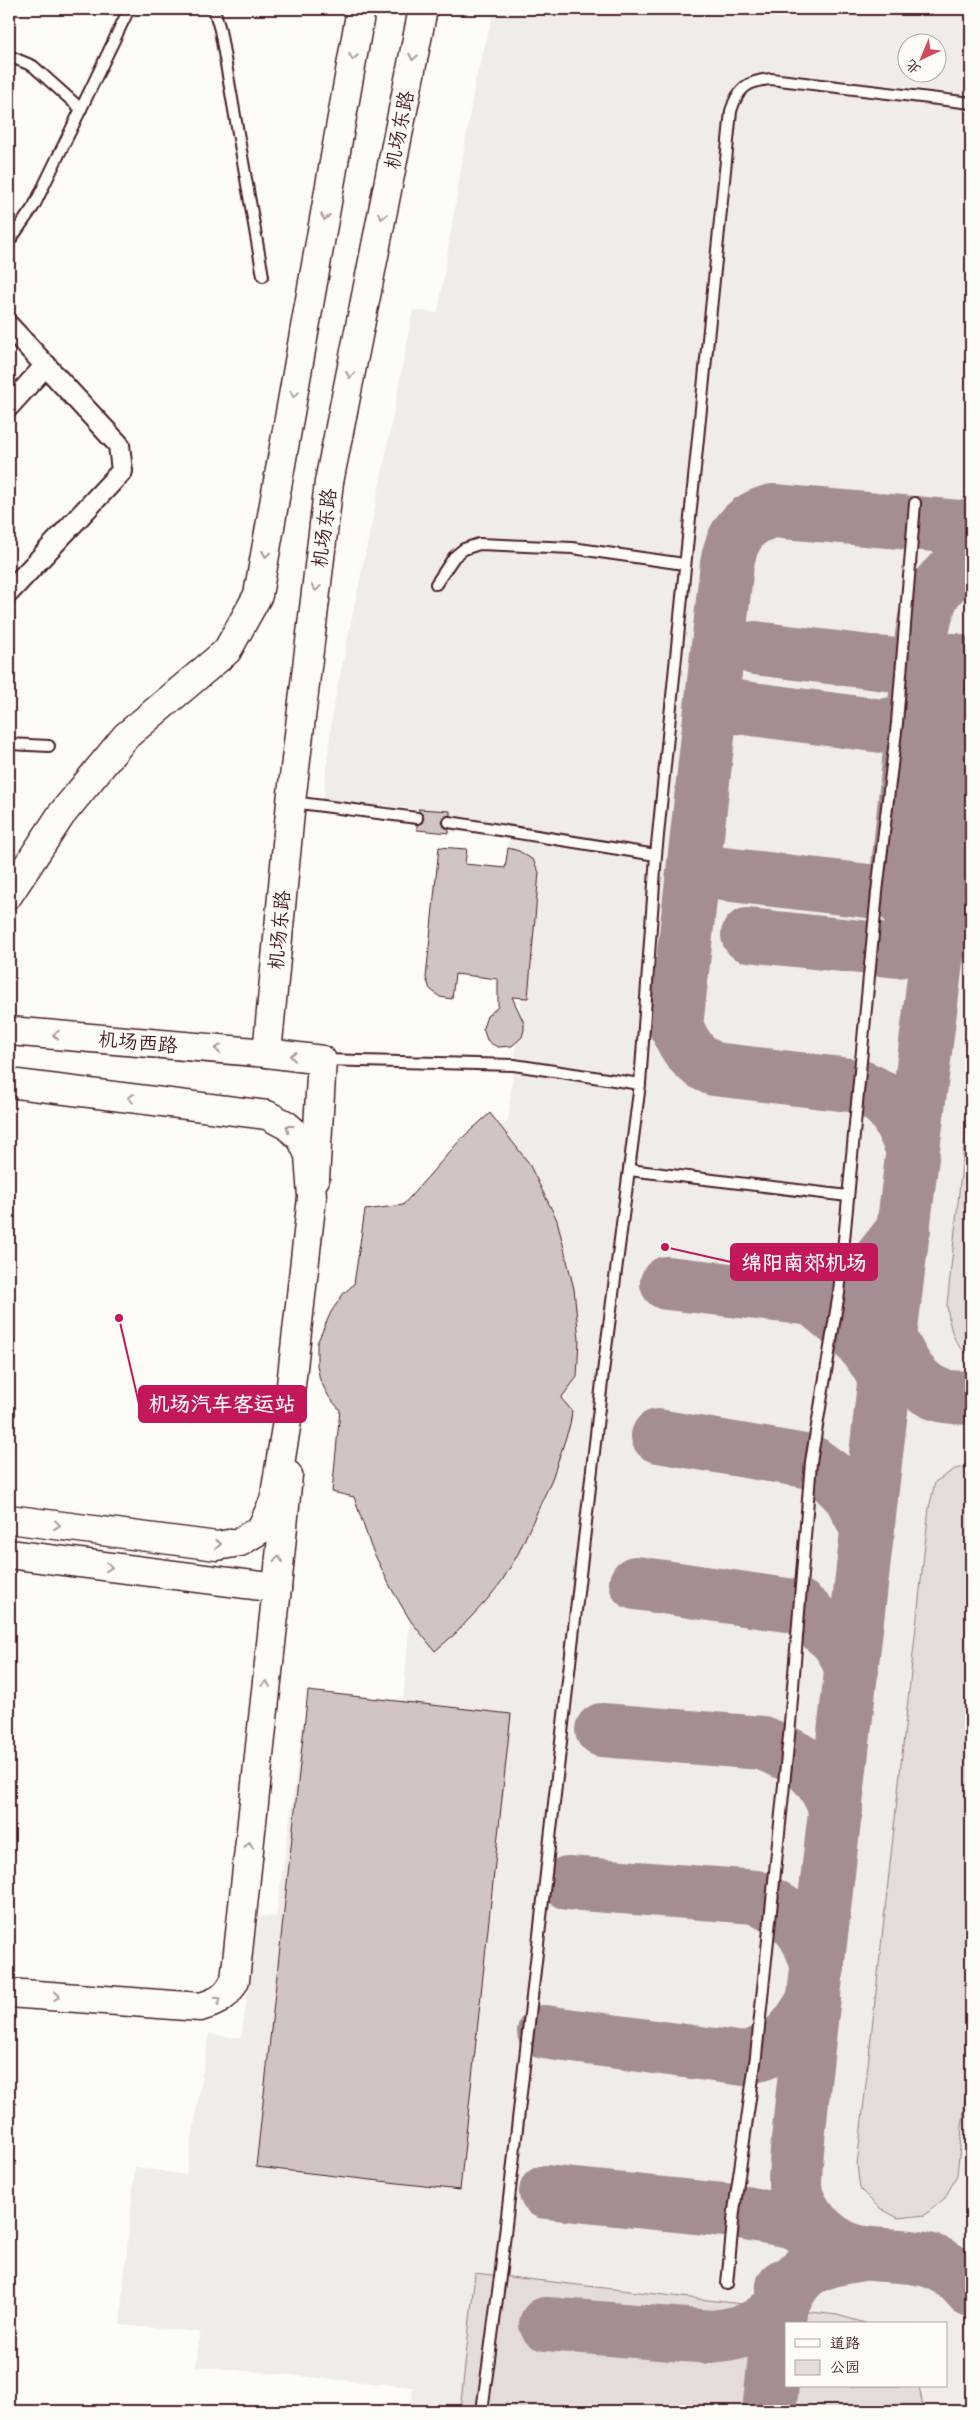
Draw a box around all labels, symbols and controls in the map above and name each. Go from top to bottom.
north arrow [898,32,948,82]
one-way arrow [349,52,359,61]
one-way arrow [409,52,419,61]
text: 北 [902,56,924,78]
street label: 机场东路 [380,87,420,172]
one-way arrow [320,212,330,221]
one-way arrow [377,212,387,220]
one-way arrow [346,371,356,380]
one-way arrow [289,390,299,398]
street label: 机场东路 [307,486,342,569]
one-way arrow [261,550,271,559]
one-way arrow [311,584,322,592]
street label: 机场东路 [264,888,296,971]
street label: 机场西路 [97,1027,180,1059]
one-way arrow [52,1030,60,1041]
one-way arrow [214,1044,222,1055]
one-way arrow [289,1052,298,1062]
one-way arrow [127,1093,135,1104]
one-way arrow [286,1126,295,1134]
callout: 绵阳南郊机场 [731,1244,877,1280]
text: 绵阳南郊机场 [741,1250,867,1276]
callout: 机场汽车客运站 [139,1386,306,1422]
text: 机场汽车客运站 [149,1391,296,1417]
one-way arrow [53,1519,61,1530]
one-way arrow [215,1539,223,1550]
one-way arrow [273,1554,284,1562]
one-way arrow [106,1561,114,1572]
one-way arrow [260,1680,271,1688]
one-way arrow [243,1841,254,1849]
one-way arrow [54,1991,62,2002]
one-way arrow [212,1996,221,2006]
legend [785,2322,948,2388]
text: 道路 [830,2334,860,2353]
text: 公园 [830,2358,860,2377]

